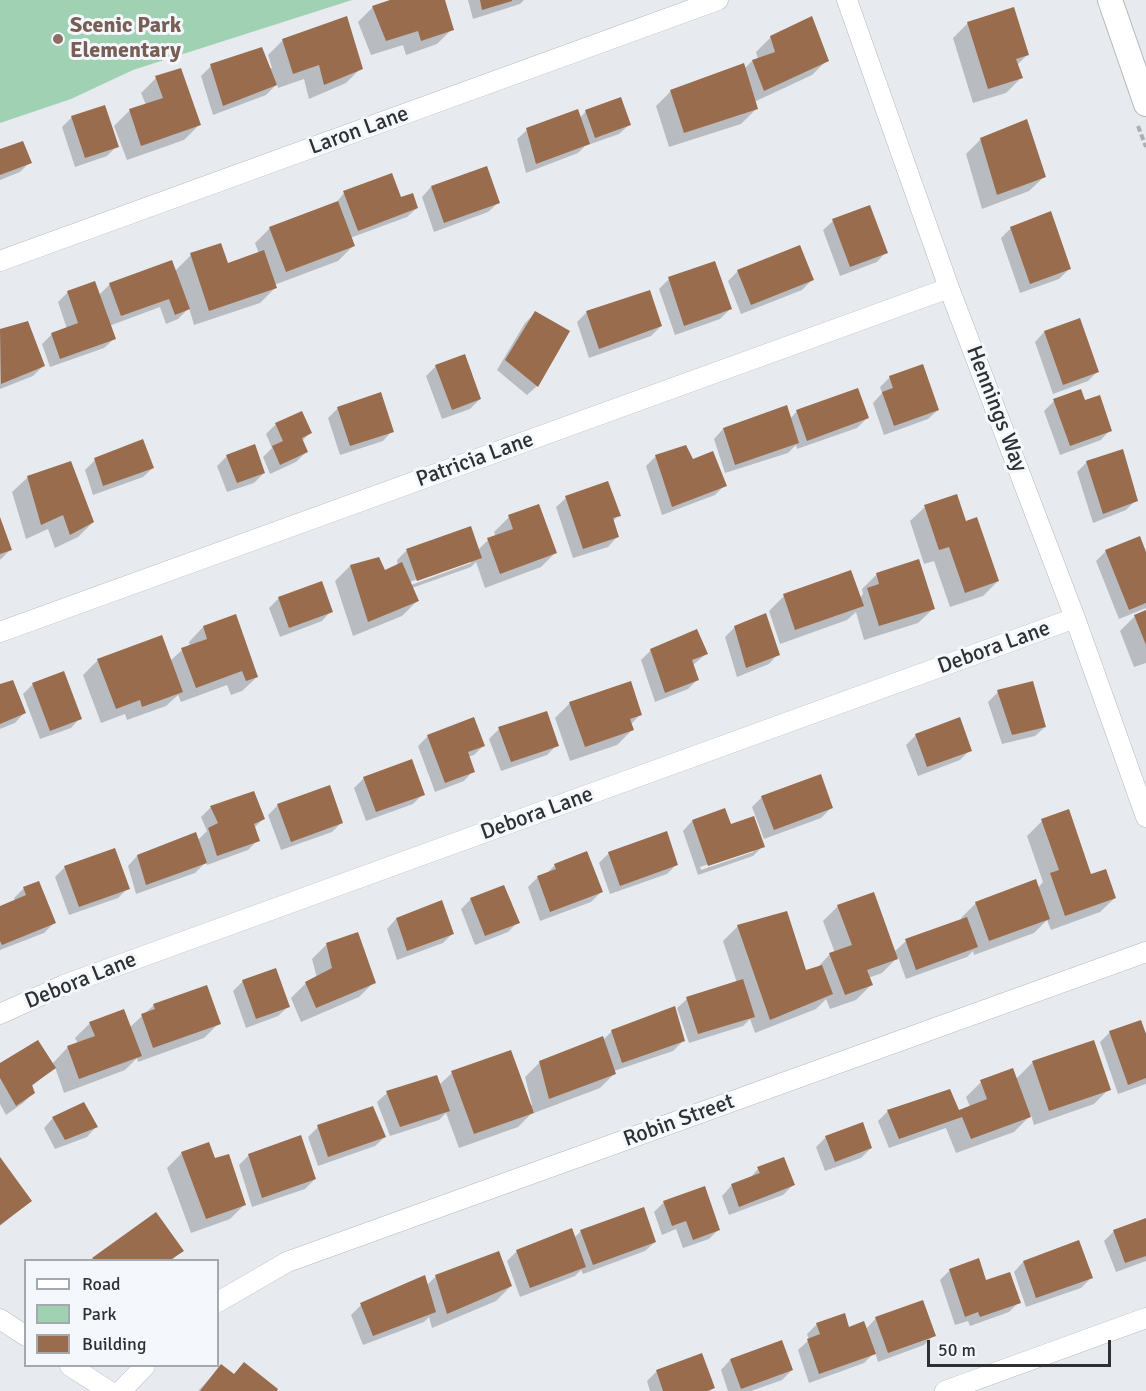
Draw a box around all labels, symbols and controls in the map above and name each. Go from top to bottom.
place label: Scenic Park Elementary [70,13,181,64]
marker: Scenic Park Elementary [51,32,65,46]
street label: Laron Lane [306,101,412,161]
street label: Hennings Way [960,342,1032,476]
street label: Patricia Lane [413,427,537,493]
street label: Debora Lane [934,615,1054,681]
street label: Debora Lane [477,781,597,847]
street label: Debora Lane [22,947,140,1015]
street label: Robin Street [620,1089,738,1153]
legend [24,1259,219,1367]
text: Road [82,1273,121,1295]
text: Park [82,1303,117,1325]
scale bar [930,1328,1114,1366]
text: Building [82,1333,146,1355]
text: 50 m [938,1339,976,1361]

